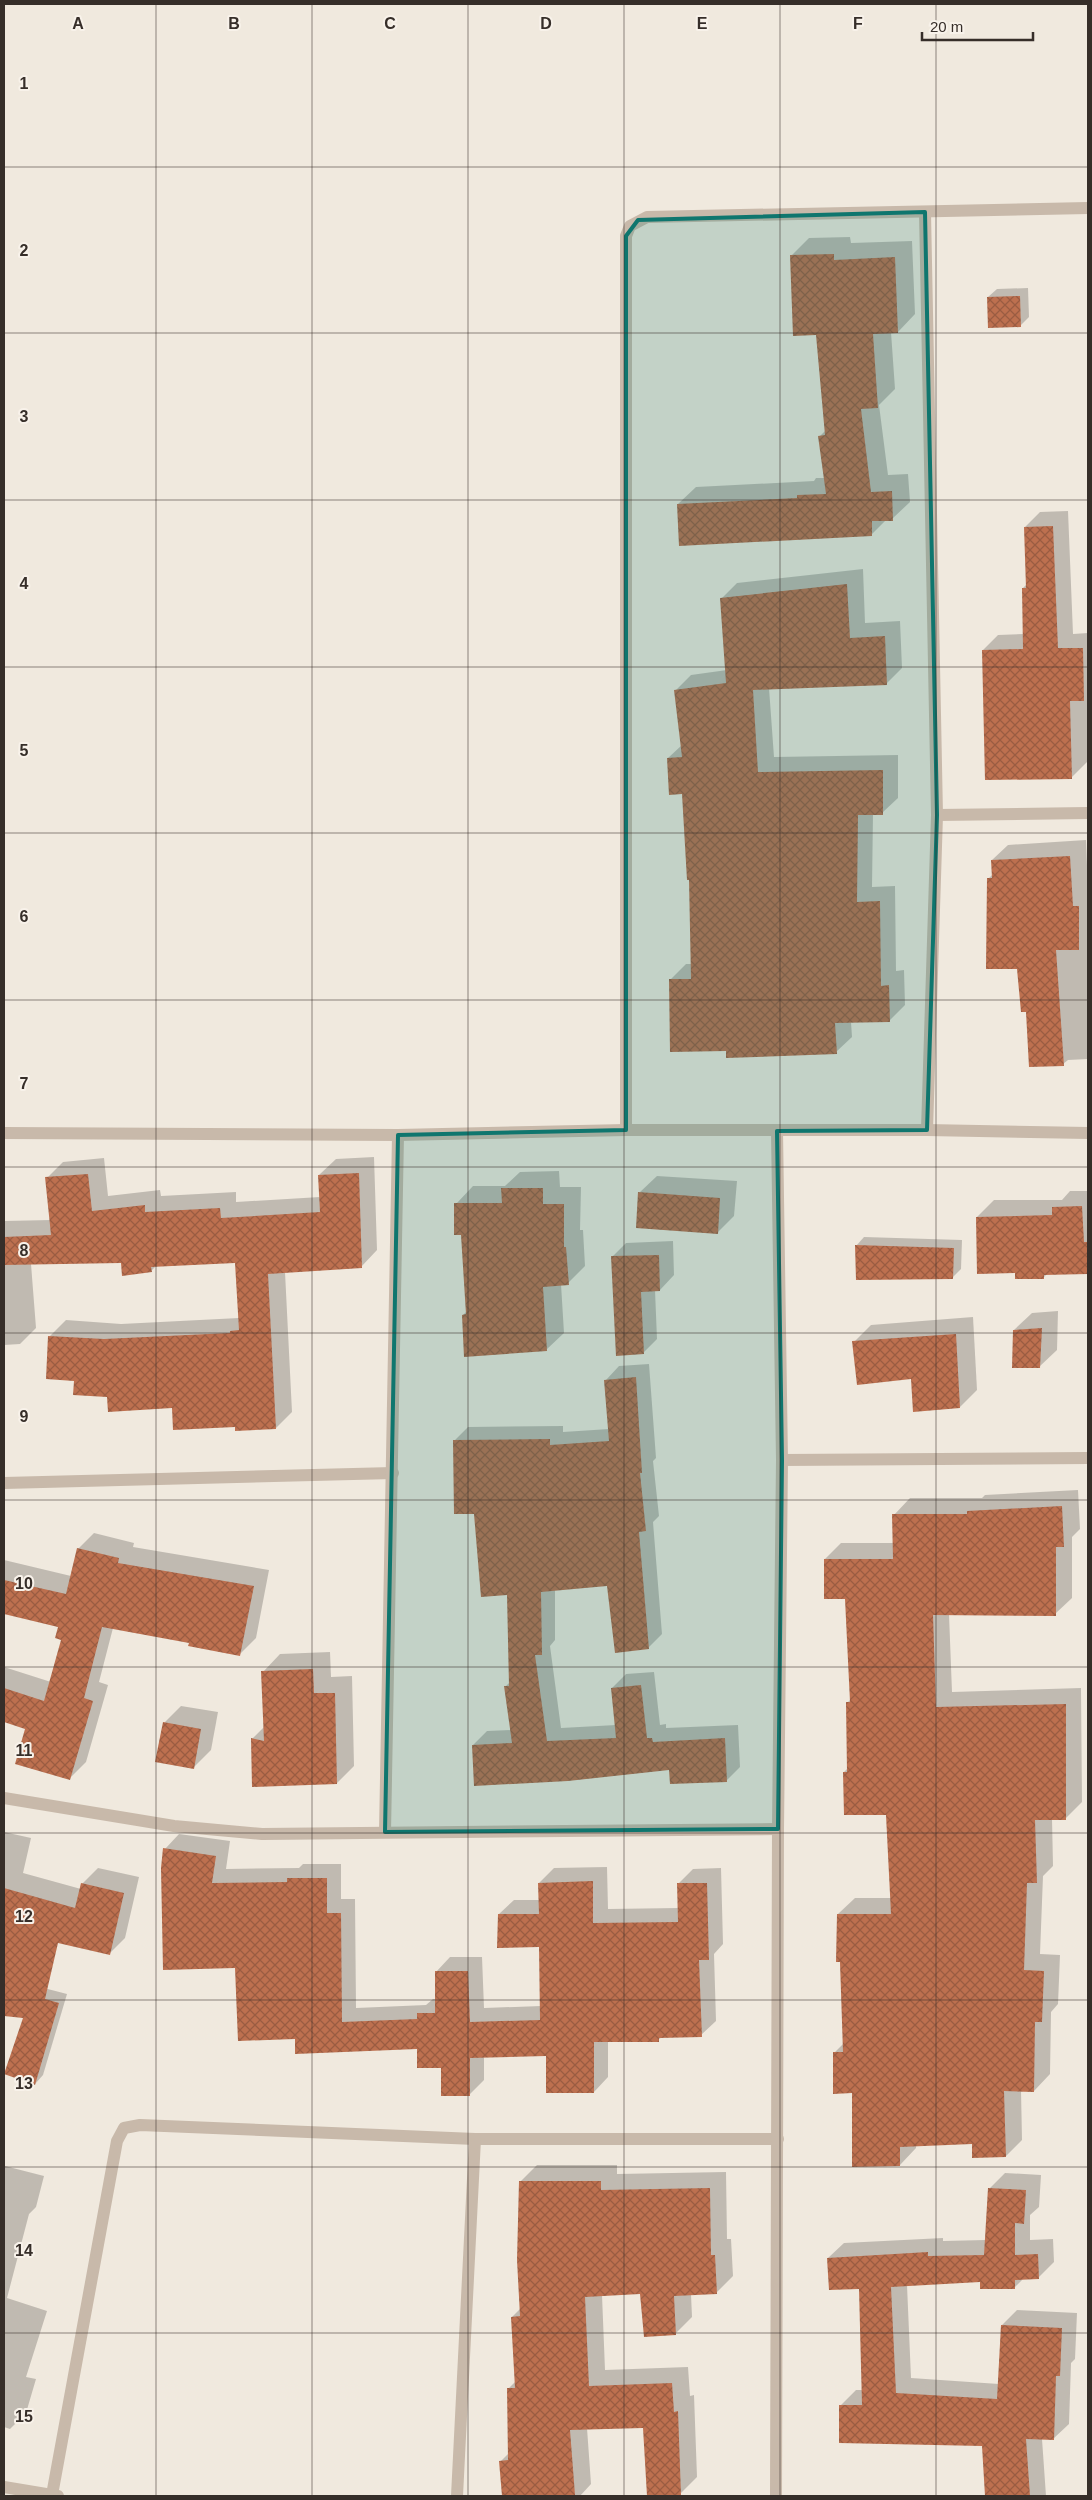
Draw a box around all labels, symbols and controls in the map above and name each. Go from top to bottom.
scale bar [922,10,1033,42]
text: A [72,15,84,32]
text: B [228,15,240,32]
text: C [384,15,396,32]
text: D [540,15,552,32]
text: E [697,15,708,32]
text: F [853,15,863,32]
text: 20 m [930,18,963,35]
text: 1 [20,75,29,92]
text: 2 [20,242,29,259]
text: 3 [20,408,29,425]
text: 4 [20,575,29,592]
text: 5 [20,742,29,759]
text: 6 [20,908,29,925]
text: 7 [20,1075,29,1092]
text: 8 [20,1242,29,1259]
text: 9 [20,1408,29,1425]
text: 10 [15,1575,33,1592]
text: 11 [16,1742,33,1759]
text: 12 [15,1908,33,1925]
text: 13 [15,2075,33,2092]
text: 14 [15,2242,33,2259]
text: 15 [15,2408,33,2425]

